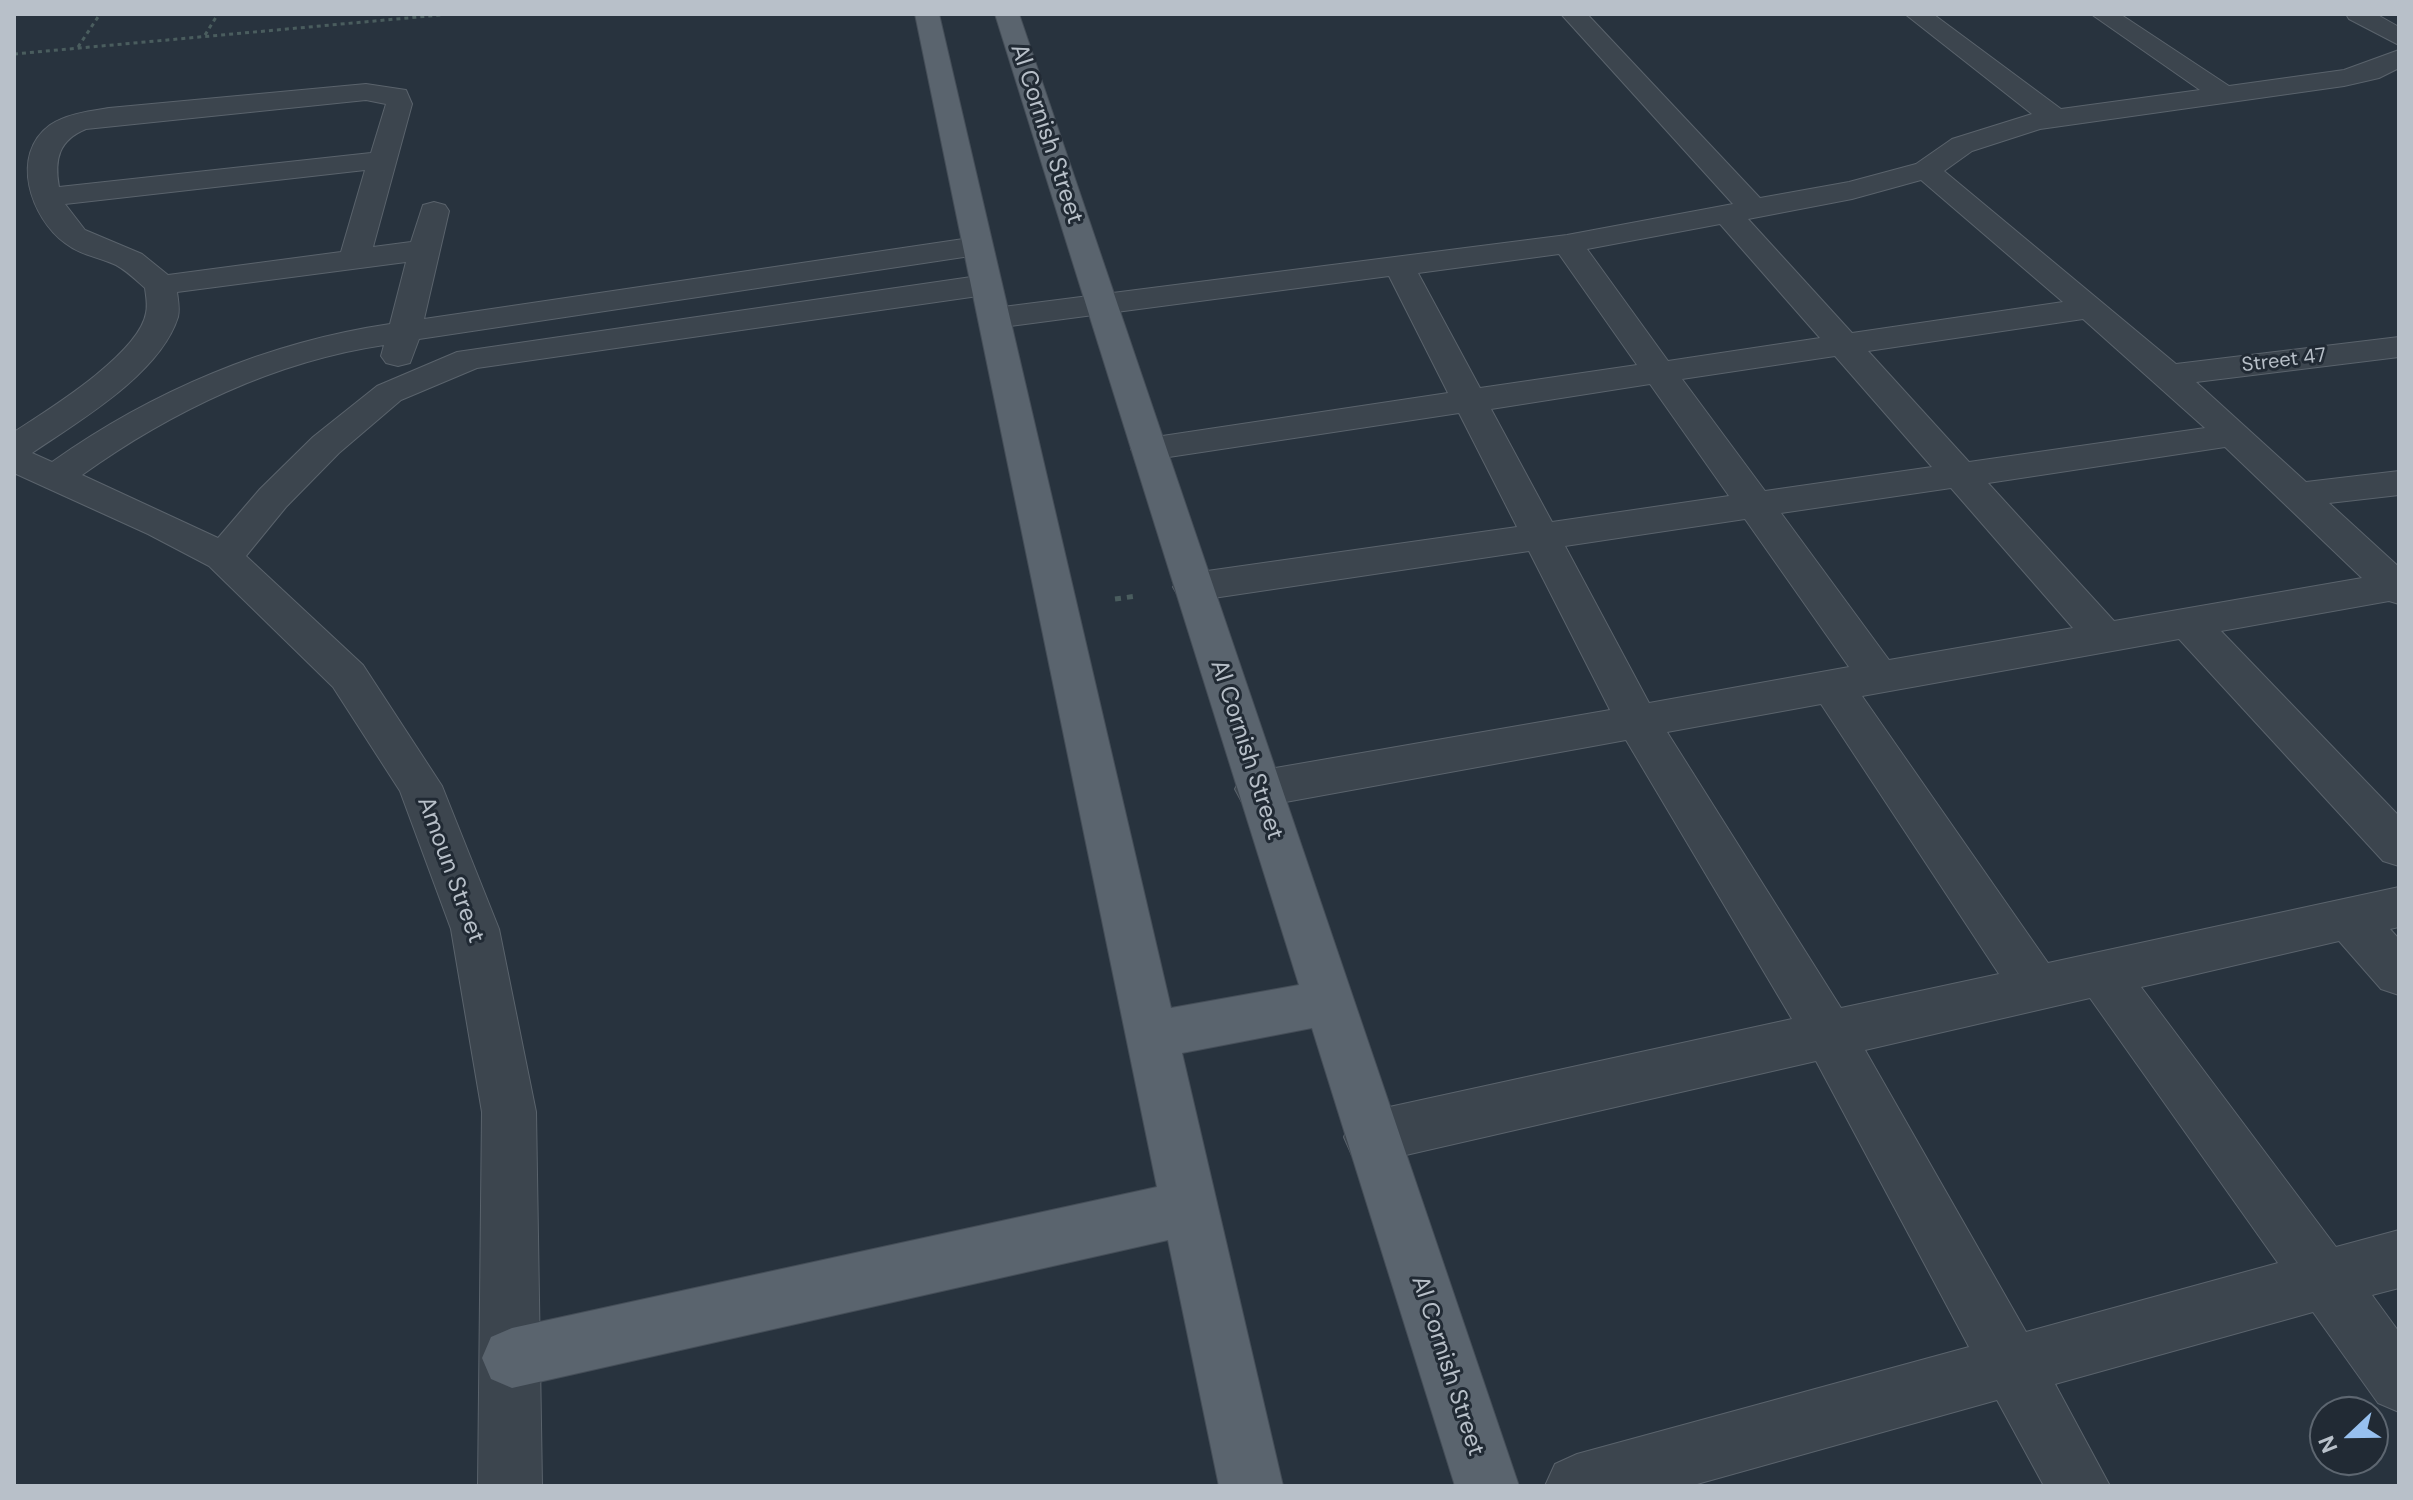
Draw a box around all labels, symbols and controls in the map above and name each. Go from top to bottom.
street label: Al Cornish Street [1003,40,1089,228]
street label: Street 47 [2240,344,2328,378]
street label: Al Cornish Street [1203,656,1289,844]
street label: Amoun Street [410,793,490,947]
street label: Al Cornish Street [1404,1272,1490,1460]
north arrow [2309,1396,2389,1476]
text: N [2312,1432,2345,1457]

